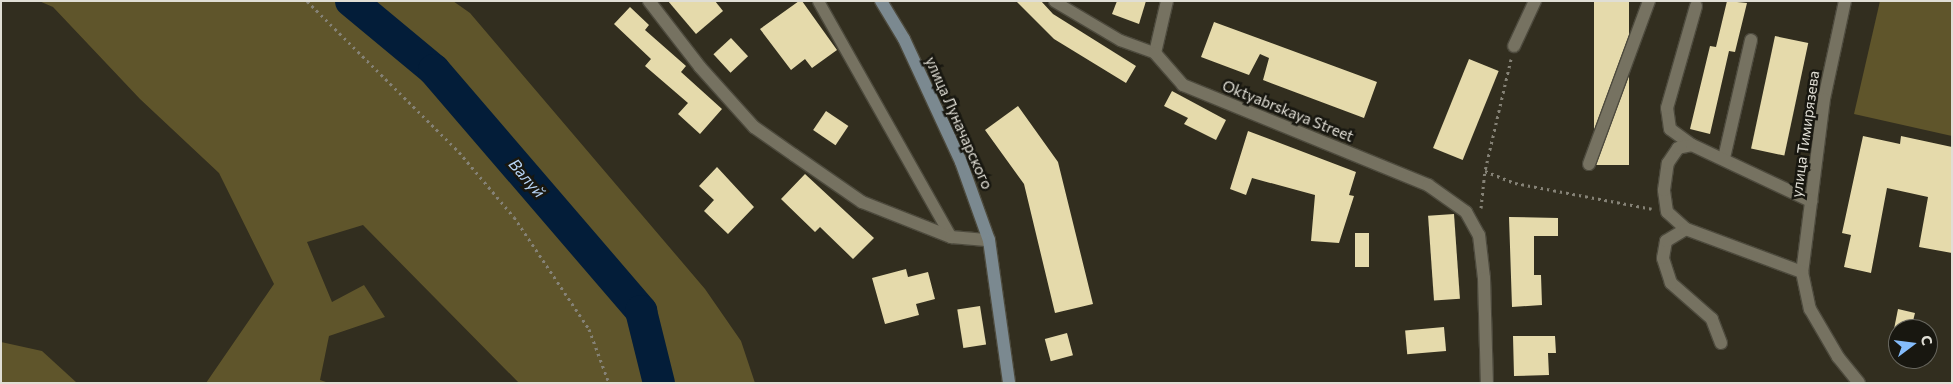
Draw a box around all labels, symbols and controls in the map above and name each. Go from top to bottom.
street label: улица Луначарского [922,54,996,192]
street label: улица Тимирязева [1787,70,1823,198]
street label: Oktyabrskaya Street [1220,76,1356,146]
water label: Валуй [505,155,549,201]
north arrow [1888,319,1938,369]
text: С [1918,333,1936,347]

